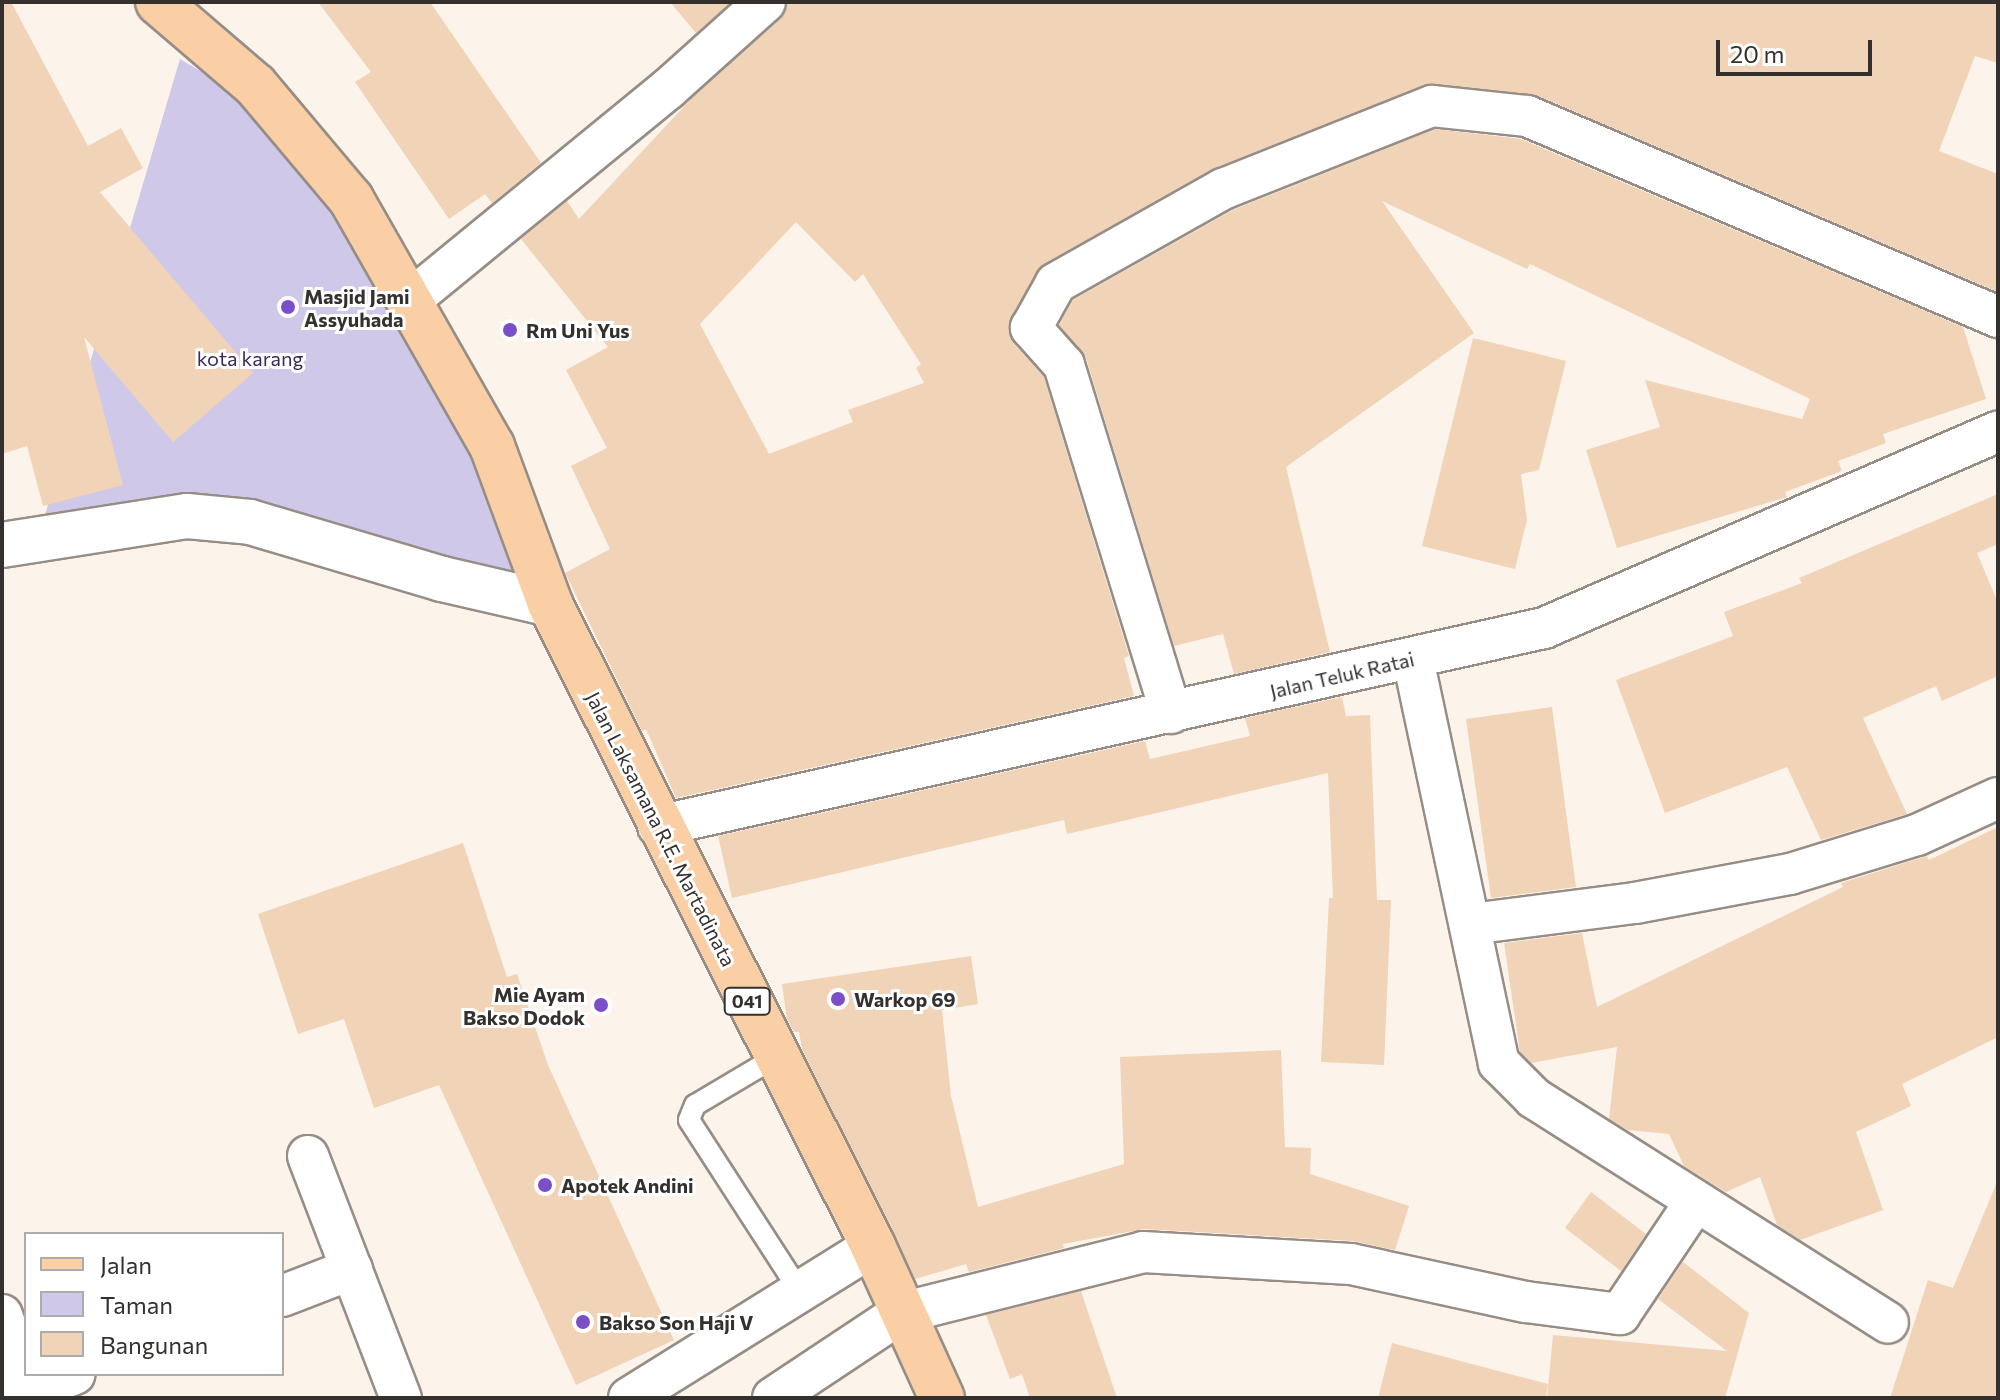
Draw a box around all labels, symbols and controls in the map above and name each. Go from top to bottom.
scale bar [1720,24,1876,74]
text: 20 m [1730,39,1784,68]
place label: Masjid Jami Assyuhada [304,284,410,331]
marker: Masjid Jami Assyuhada [279,298,297,316]
place label: Rm Uni Yus [526,318,630,342]
marker: Rm Uni Yus [501,321,519,339]
park label: kota karang [197,346,303,370]
street label: Jalan Teluk Ratai [1267,647,1417,703]
street label: Jalan Laksamana R.E. Martadinata [581,688,741,970]
place label: Mie Ayam Bakso Dodok [463,982,585,1029]
road number: 041 [723,987,771,1015]
place label: Warkop 69 [854,987,956,1011]
marker: Warkop 69 [829,990,847,1008]
marker: Mie Ayam Bakso Dodok [592,996,610,1014]
place label: Apotek Andini [561,1173,694,1197]
marker: Apotek Andini [536,1176,554,1194]
legend [24,1232,284,1376]
text: Jalan [100,1250,152,1279]
text: Taman [100,1290,173,1319]
place label: Bakso Son Haji V [599,1310,753,1334]
marker: Bakso Son Haji V [574,1313,592,1331]
text: Bangunan [100,1330,208,1359]

